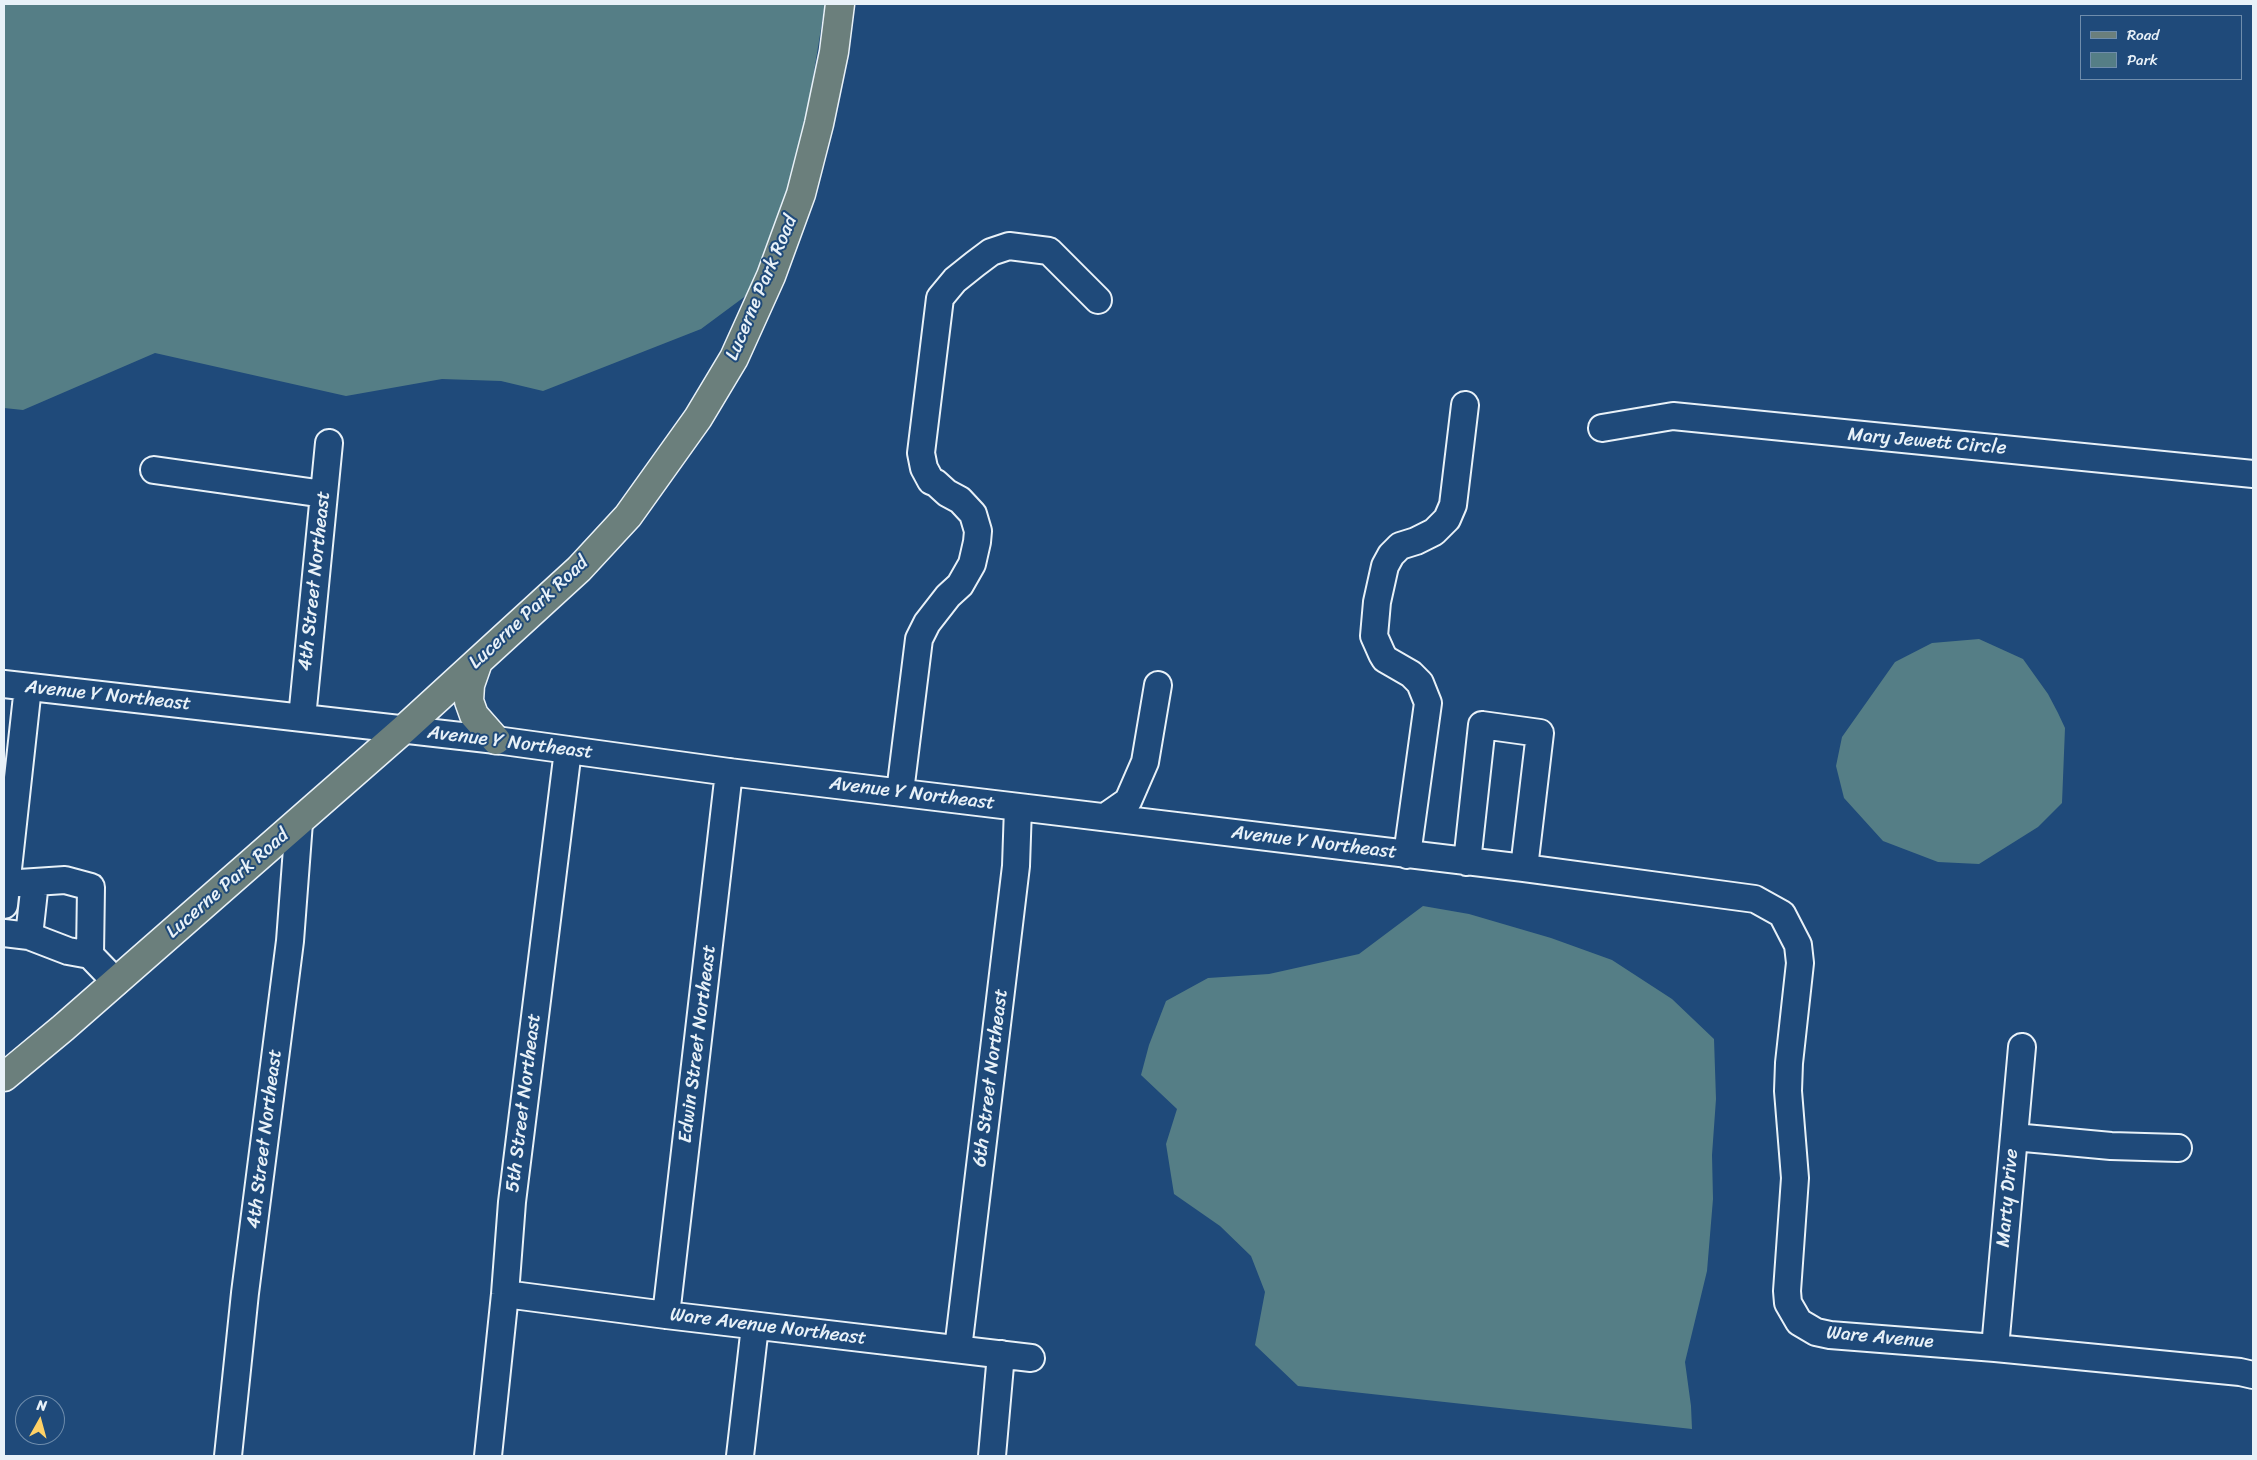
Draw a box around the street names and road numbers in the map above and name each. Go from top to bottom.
street label: Lucerne Park Road [721,212,803,364]
street label: Mary Jewett Circle [1847,424,2007,460]
street label: 4th Street Northeast [294,490,336,672]
street label: Lucerne Park Road [465,552,593,674]
street label: Avenue Y Northeast [24,676,192,716]
street label: Avenue Y Northeast [426,722,594,764]
street label: Avenue Y Northeast [828,773,996,815]
street label: Avenue Y Northeast [1230,822,1398,864]
street label: Lucerne Park Road [162,825,294,943]
street label: Edwin Street Northeast [675,944,721,1144]
street label: 6th Street Northeast [969,988,1013,1168]
street label: 5th Street Northeast [502,1012,546,1194]
street label: 4th Street Northeast [243,1048,287,1230]
street label: Marty Drive [1992,1148,2024,1248]
street label: Ware Avenue Northeast [669,1304,867,1350]
street label: Ware Avenue [1826,1322,1934,1354]

